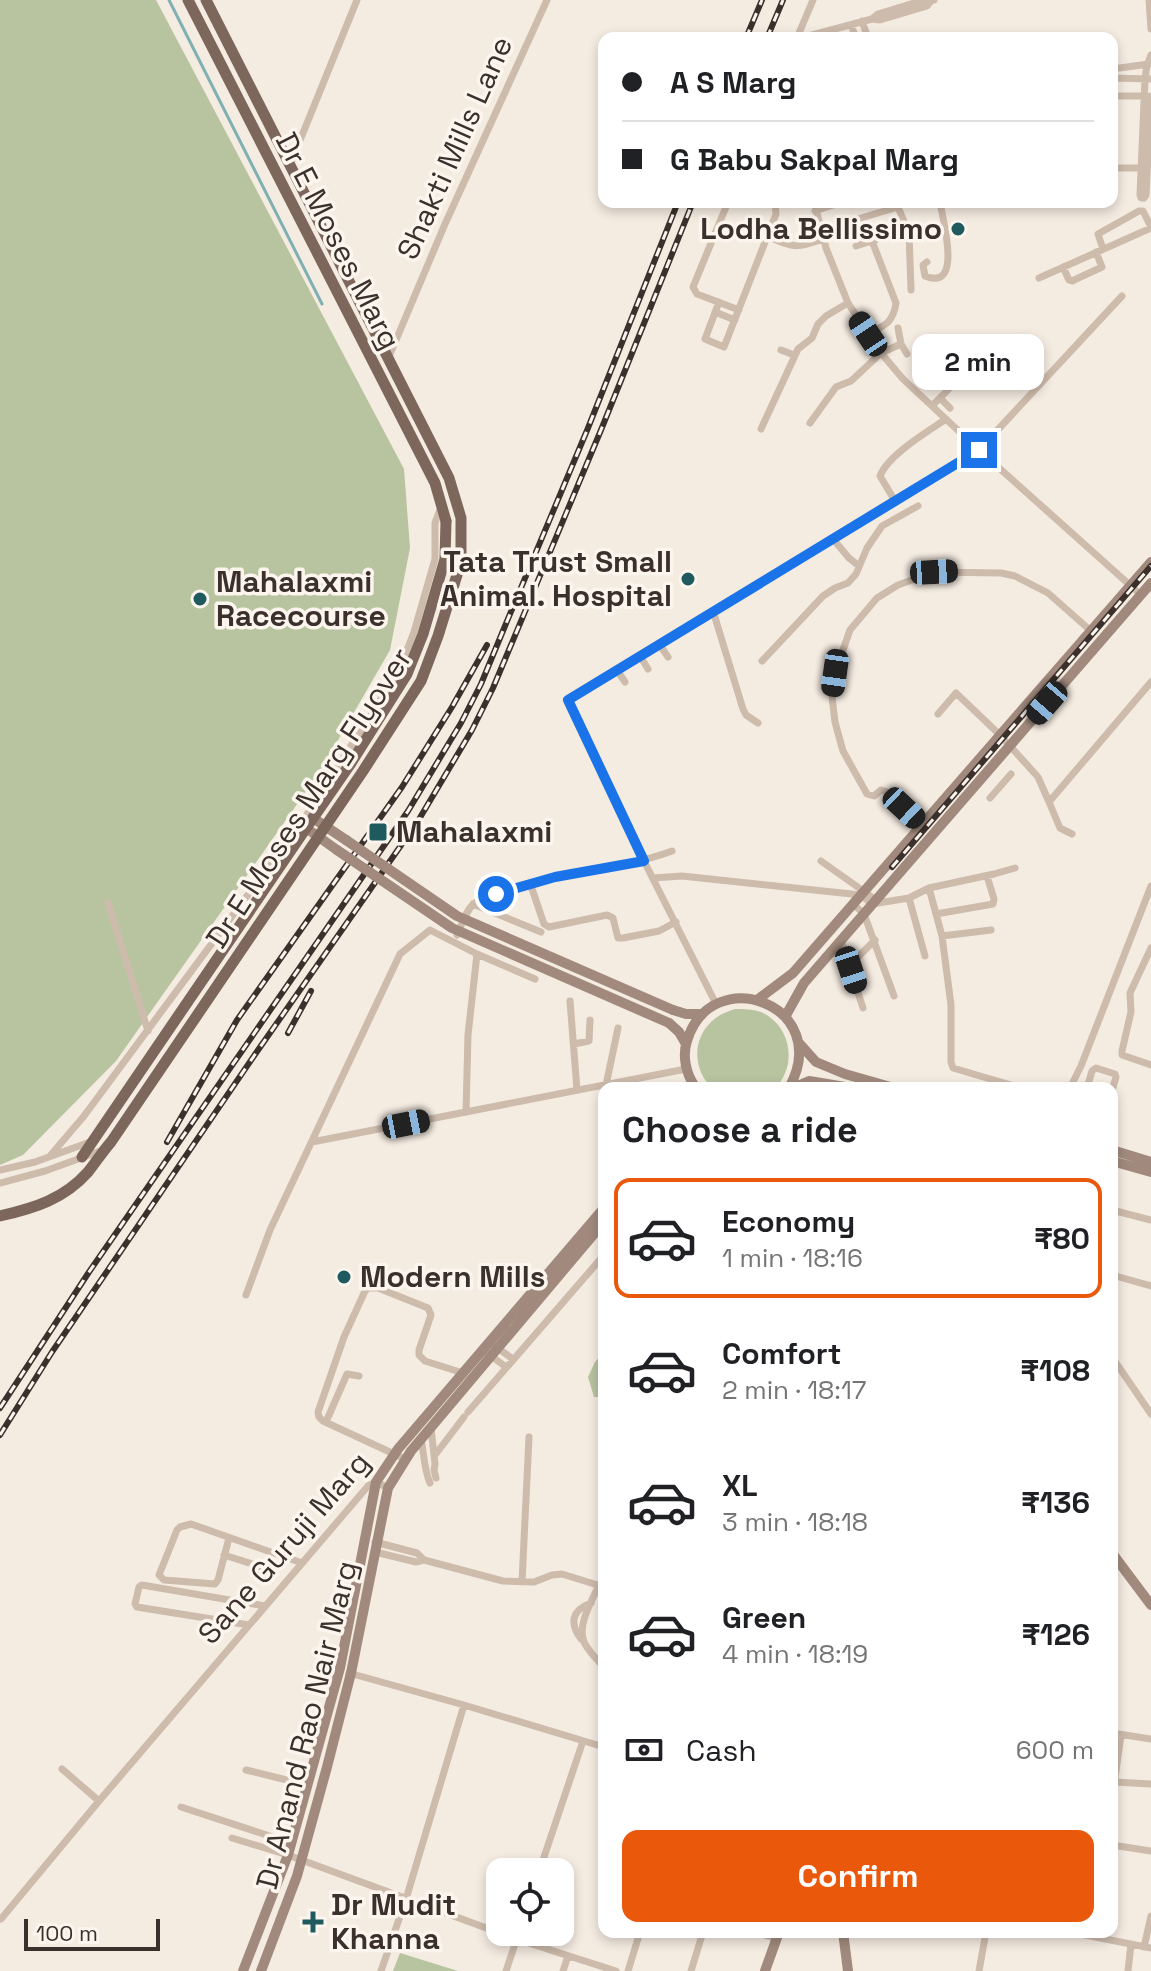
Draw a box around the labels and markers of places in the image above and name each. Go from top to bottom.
place label: Lodha Bellissimo [700,209,942,248]
marker: Lodha Bellissimo [949,220,967,238]
place label: Tata Trust Small Animal. Hospital [440,542,672,615]
place label: Mahalaxmi Racecourse [216,562,386,635]
marker: Tata Trust Small Animal. Hospital [679,570,697,588]
marker: Mahalaxmi Racecourse [191,590,209,608]
place label: Mahalaxmi [396,812,552,851]
marker: Mahalaxmi [367,821,389,843]
place label: Modern Mills [360,1257,545,1296]
marker: Modern Mills [335,1268,353,1286]
place label: Dr Mudit Khanna [331,1885,456,1958]
marker: Dr Mudit Khanna [302,1911,324,1933]

